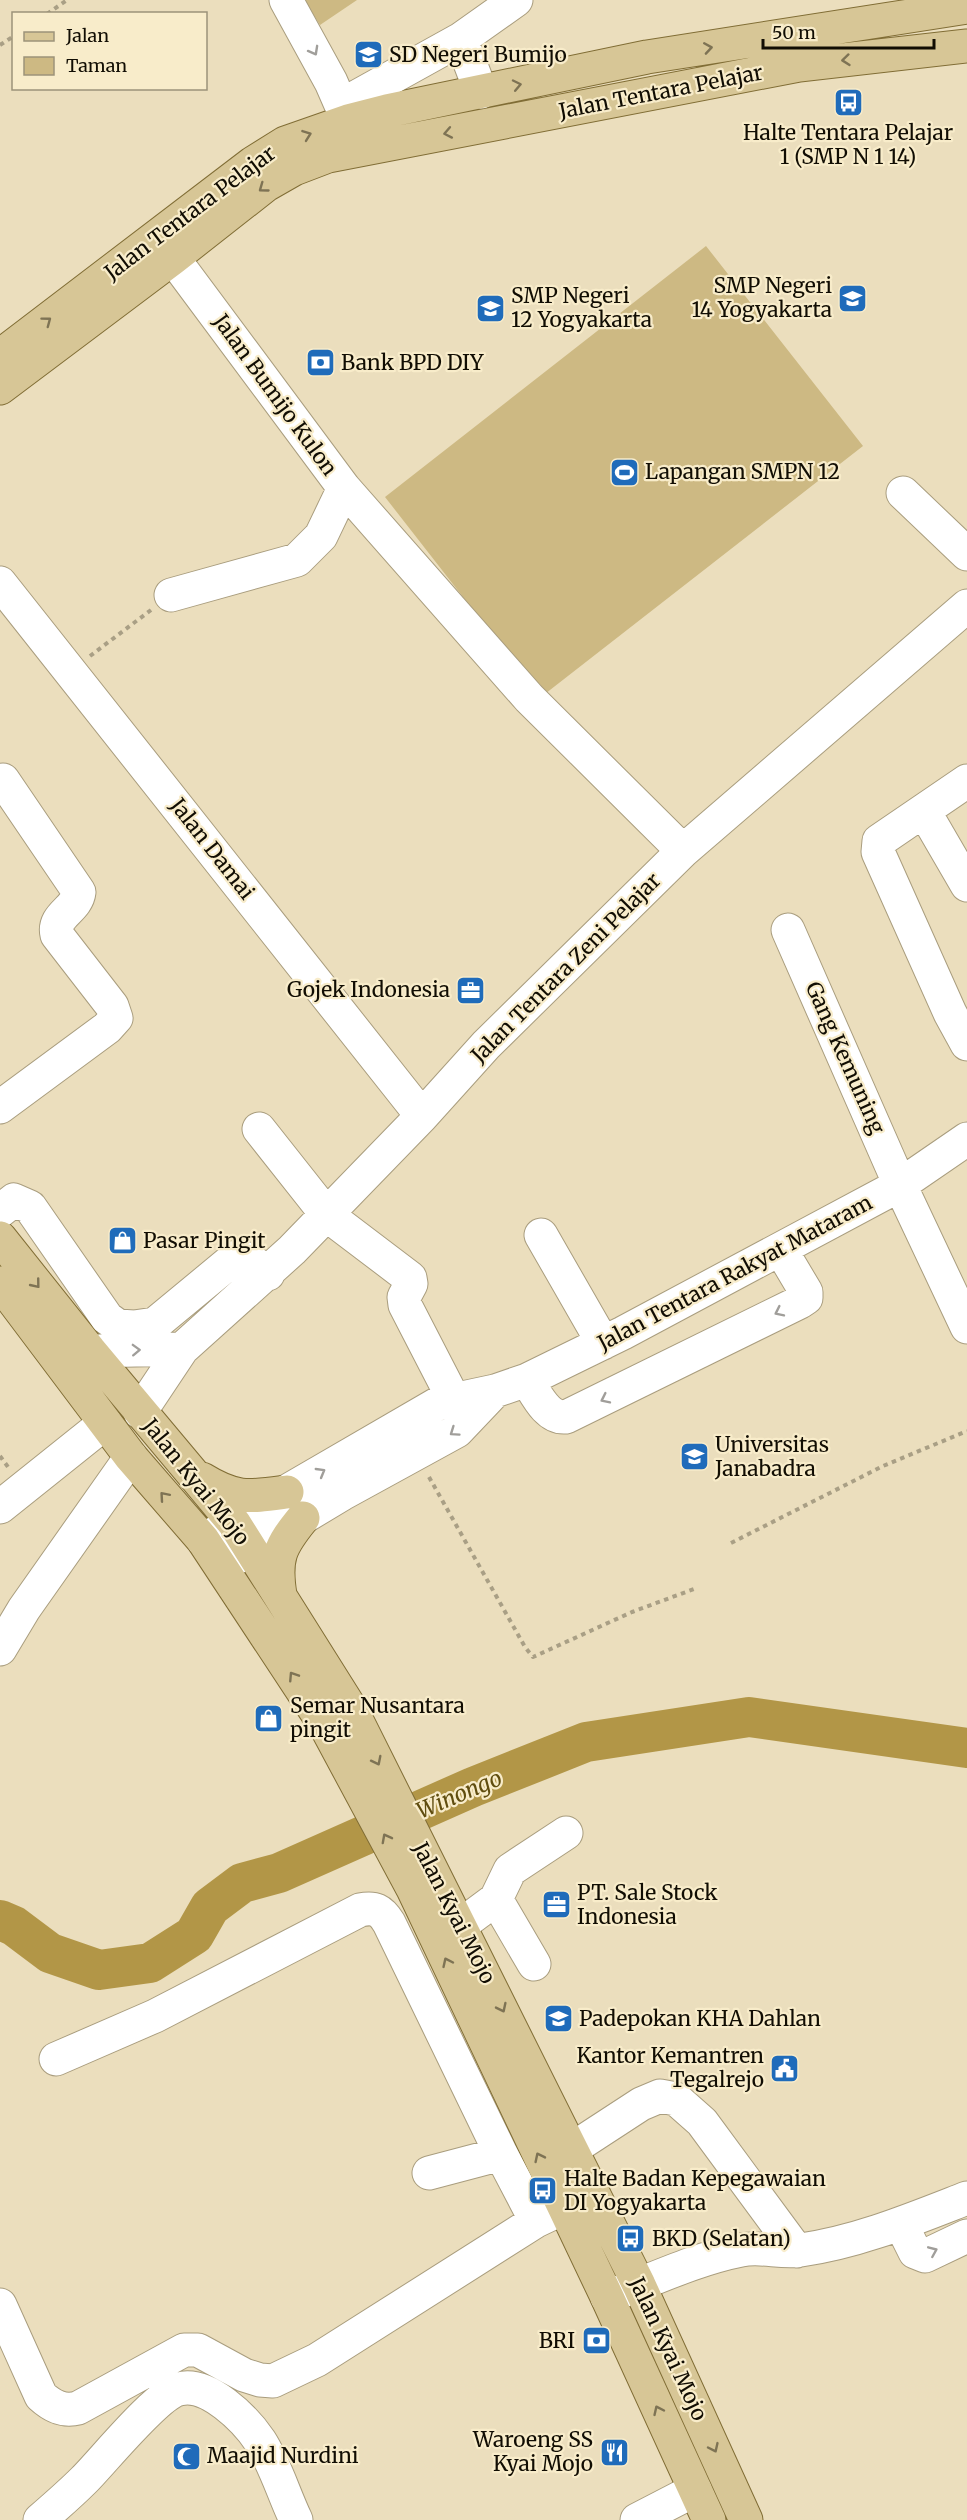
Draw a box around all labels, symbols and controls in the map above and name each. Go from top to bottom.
legend [12,12,207,90]
scale bar [763,12,934,50]
text: 50 m [772,21,816,44]
text: Jalan [65,24,109,47]
school or university icon: SD Negeri Bumijo [352,39,384,71]
place label: SD Negeri Bumijo [389,41,567,68]
one-way arrow [704,42,713,54]
one-way arrow [307,45,318,56]
one-way arrow [842,53,851,65]
text: Taman [66,54,127,77]
street label: Jalan Tentara Pelajar [556,58,765,125]
one-way arrow [511,79,521,92]
bus stop icon: Halte Tentara Pelajar 1 (SMP N 1 14) [832,86,864,118]
place label: Halte Tentara Pelajar 1 (SMP N 1 14) [743,119,953,170]
one-way arrow [443,126,453,139]
one-way arrow [301,130,312,143]
street label: Jalan Tentara Pelajar [98,139,281,286]
one-way arrow [258,180,269,191]
place label: SMP Negeri 14 Yogyakarta [692,272,832,323]
place label: SMP Negeri 12 Yogyakarta [511,282,652,333]
school or university icon: SMP Negeri 14 Yogyakarta [837,282,869,314]
school or university icon: SMP Negeri 12 Yogyakarta [474,292,506,324]
street label: Jalan Bumijo Kulon [207,308,343,481]
one-way arrow [40,317,51,328]
bank icon: Bank BPD DIY [304,347,336,379]
place label: Bank BPD DIY [341,349,484,376]
sports icon: Lapangan SMPN 12 [608,456,640,488]
place label: Lapangan SMPN 12 [645,458,840,485]
street label: Jalan Damai [164,792,260,905]
street label: Jalan Tentara Zeni Pelajar [464,867,666,1069]
office icon: Gojek Indonesia [455,974,487,1006]
place label: Gojek Indonesia [287,976,450,1003]
street label: Gang Kemuning [800,977,891,1138]
street label: Jalan Tentara Rakyat Mataram [592,1188,877,1357]
shop icon: Pasar Pingit [106,1225,138,1257]
place label: Pasar Pingit [143,1227,265,1254]
one-way arrow [28,1277,39,1288]
one-way arrow [775,1304,786,1316]
one-way arrow [131,1344,140,1356]
one-way arrow [600,1391,611,1403]
street label: Jalan Kyai Mojo [136,1412,256,1551]
one-way arrow [449,1425,460,1436]
place label: Universitas Janabadra [714,1431,829,1482]
school or university icon: Universitas Janabadra [678,1441,710,1473]
one-way arrow [314,1468,325,1479]
one-way arrow [161,1492,172,1503]
one-way arrow [289,1672,300,1683]
place label: Semar Nusantara pingit [290,1692,465,1743]
shop icon: Semar Nusantara pingit [253,1702,285,1734]
one-way arrow [370,1755,382,1766]
water label: Winongo [412,1763,506,1825]
one-way arrow [382,1834,393,1844]
street label: Jalan Kyai Mojo [407,1837,502,1988]
place label: PT. Sale Stock Indonesia [577,1879,718,1930]
office icon: PT. Sale Stock Indonesia [540,1889,572,1921]
one-way arrow [443,1957,455,1968]
one-way arrow [495,2001,506,2012]
school or university icon: Padepokan KHA Dahlan [542,2003,574,2035]
place label: Padepokan KHA Dahlan [579,2005,821,2032]
place label: Kantor Kemantren Tegalrejo [576,2042,764,2093]
public building icon: Kantor Kemantren Tegalrejo [769,2052,801,2084]
one-way arrow [535,2153,546,2164]
place label: Halte Badan Kepegawaian DI Yogyakarta [564,2165,826,2216]
bus stop icon: Halte Badan Kepegawaian DI Yogyakarta [527,2175,559,2207]
bus stop icon: BKD (Selatan) [615,2223,647,2255]
place label: BKD (Selatan) [652,2225,791,2252]
one-way arrow [926,2246,937,2258]
street label: Jalan Kyai Mojo [623,2272,714,2425]
bank icon: BRI [580,2325,612,2357]
place label: BRI [539,2327,575,2354]
one-way arrow [654,2405,666,2416]
place label: Waroeng SS Kyai Mojo [472,2426,593,2477]
restaurant icon: Waroeng SS Kyai Mojo [598,2436,630,2468]
mosque icon: Maajid Nurdini [170,2440,202,2472]
place label: Maajid Nurdini [207,2442,359,2469]
one-way arrow [706,2442,718,2453]

